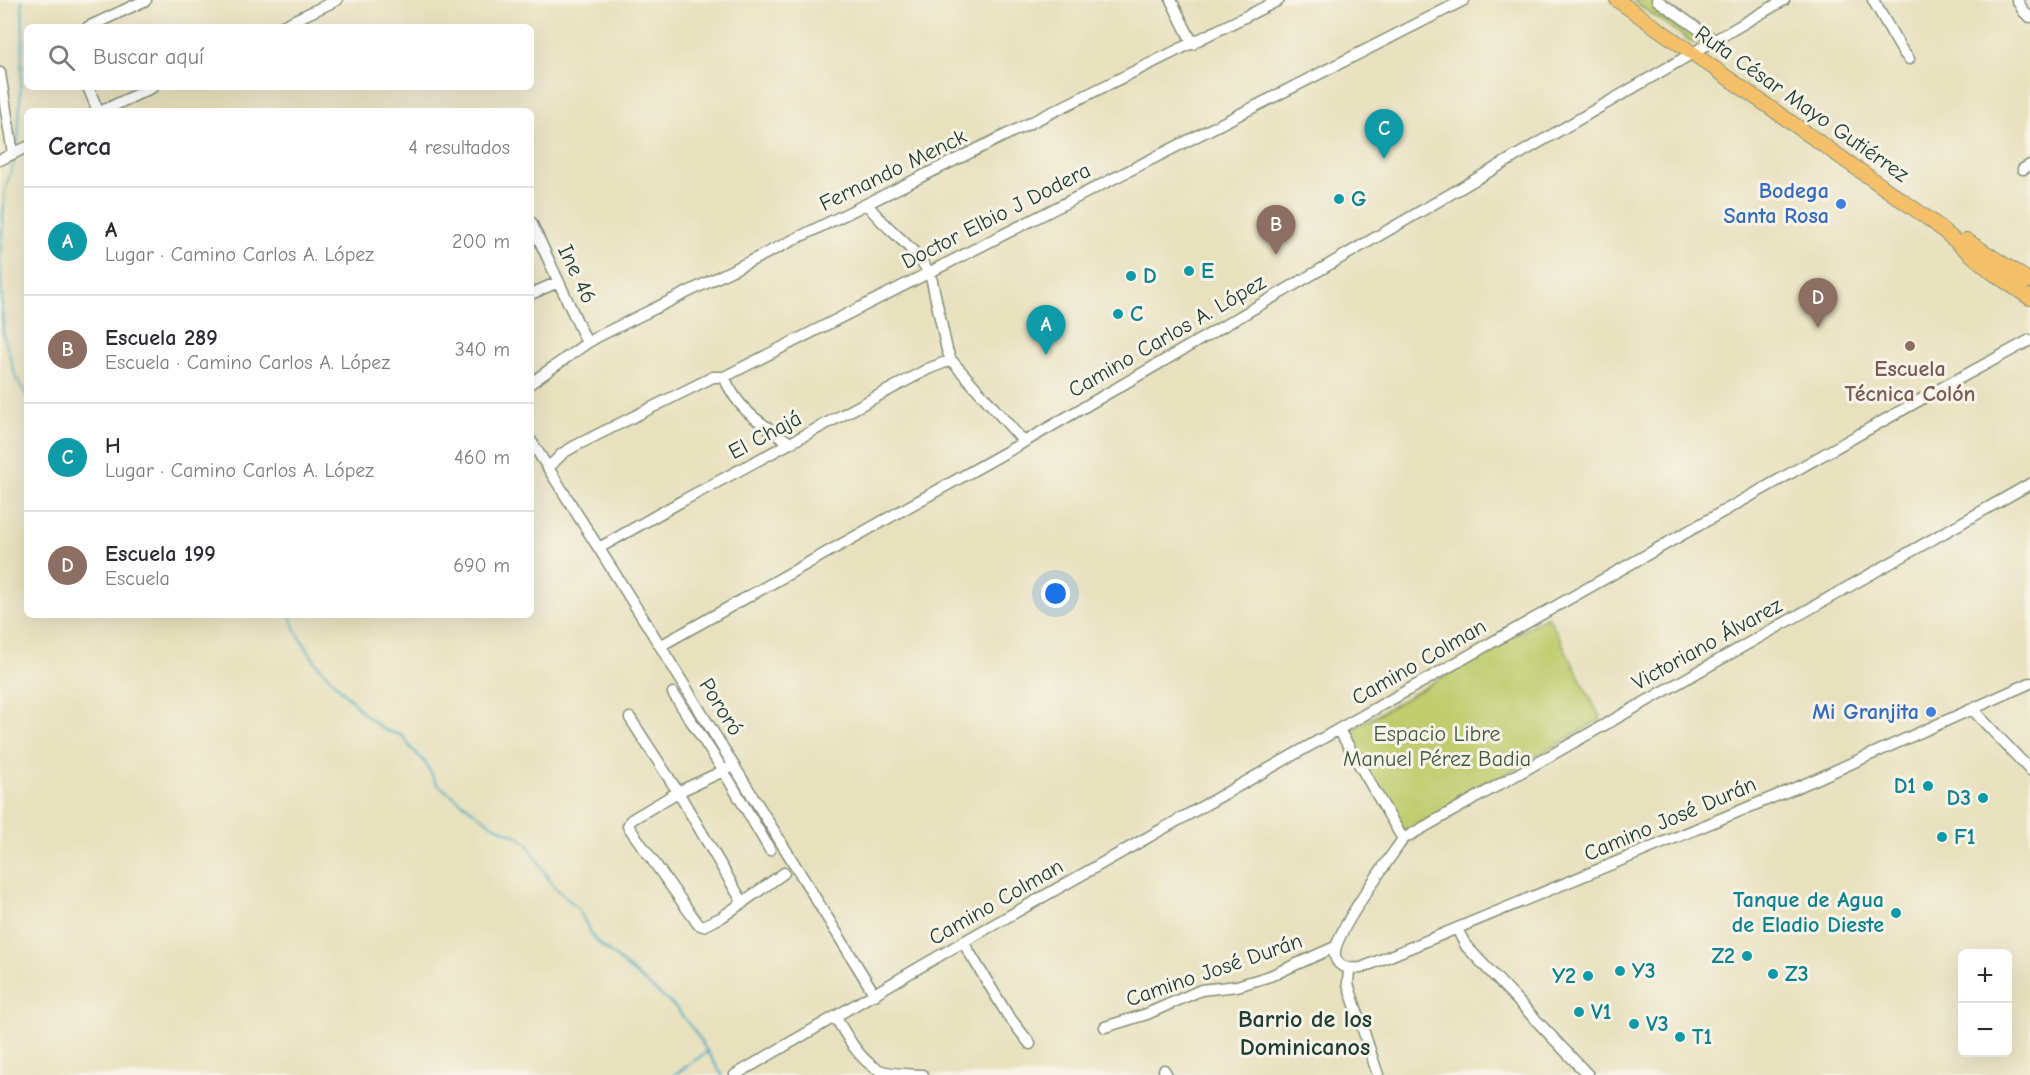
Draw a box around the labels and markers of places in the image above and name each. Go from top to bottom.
pin: C [1364,110,1404,159]
place label: Bodega Santa Rosa [1723,178,1829,229]
place label: G [1351,186,1367,212]
marker: G [1332,192,1346,206]
marker: Bodega Santa Rosa [1834,197,1848,211]
pin: B [1256,206,1296,255]
place label: E [1201,258,1214,284]
place label: D [1143,263,1157,289]
marker: E [1182,264,1196,278]
marker: D [1124,269,1138,283]
pin: D [1798,278,1838,328]
place label: C [1130,301,1143,327]
pin: A [1026,306,1066,355]
marker: C [1111,307,1125,321]
marker: Escuela Técnica Colón [1903,339,1917,353]
place label: Escuela Técnica Colón [1844,356,1976,407]
place label: Mi Granjita [1812,699,1919,725]
marker: Mi Granjita [1924,705,1938,719]
place label: D1 [1894,773,1916,799]
marker: D1 [1921,779,1935,793]
place label: D3 [1946,785,1971,811]
marker: D3 [1976,791,1990,805]
place label: F1 [1954,824,1975,850]
marker: F1 [1935,830,1949,844]
place label: Tanque de Agua de Eladio Dieste [1732,887,1884,938]
marker: Tanque de Agua de Eladio Dieste [1889,906,1903,920]
place label: Z2 [1711,943,1735,969]
marker: Z2 [1740,949,1754,963]
place label: Y3 [1632,958,1656,984]
place label: Z3 [1785,961,1809,987]
place label: Y2 [1552,963,1576,989]
marker: Y3 [1613,964,1627,978]
marker: Z3 [1766,967,1780,981]
marker: Y2 [1581,969,1595,983]
place label: V1 [1591,999,1611,1025]
marker: V1 [1572,1005,1586,1019]
place label: V3 [1646,1011,1669,1037]
marker: V3 [1627,1017,1641,1031]
place label: T1 [1692,1024,1712,1050]
marker: T1 [1673,1030,1687,1044]

